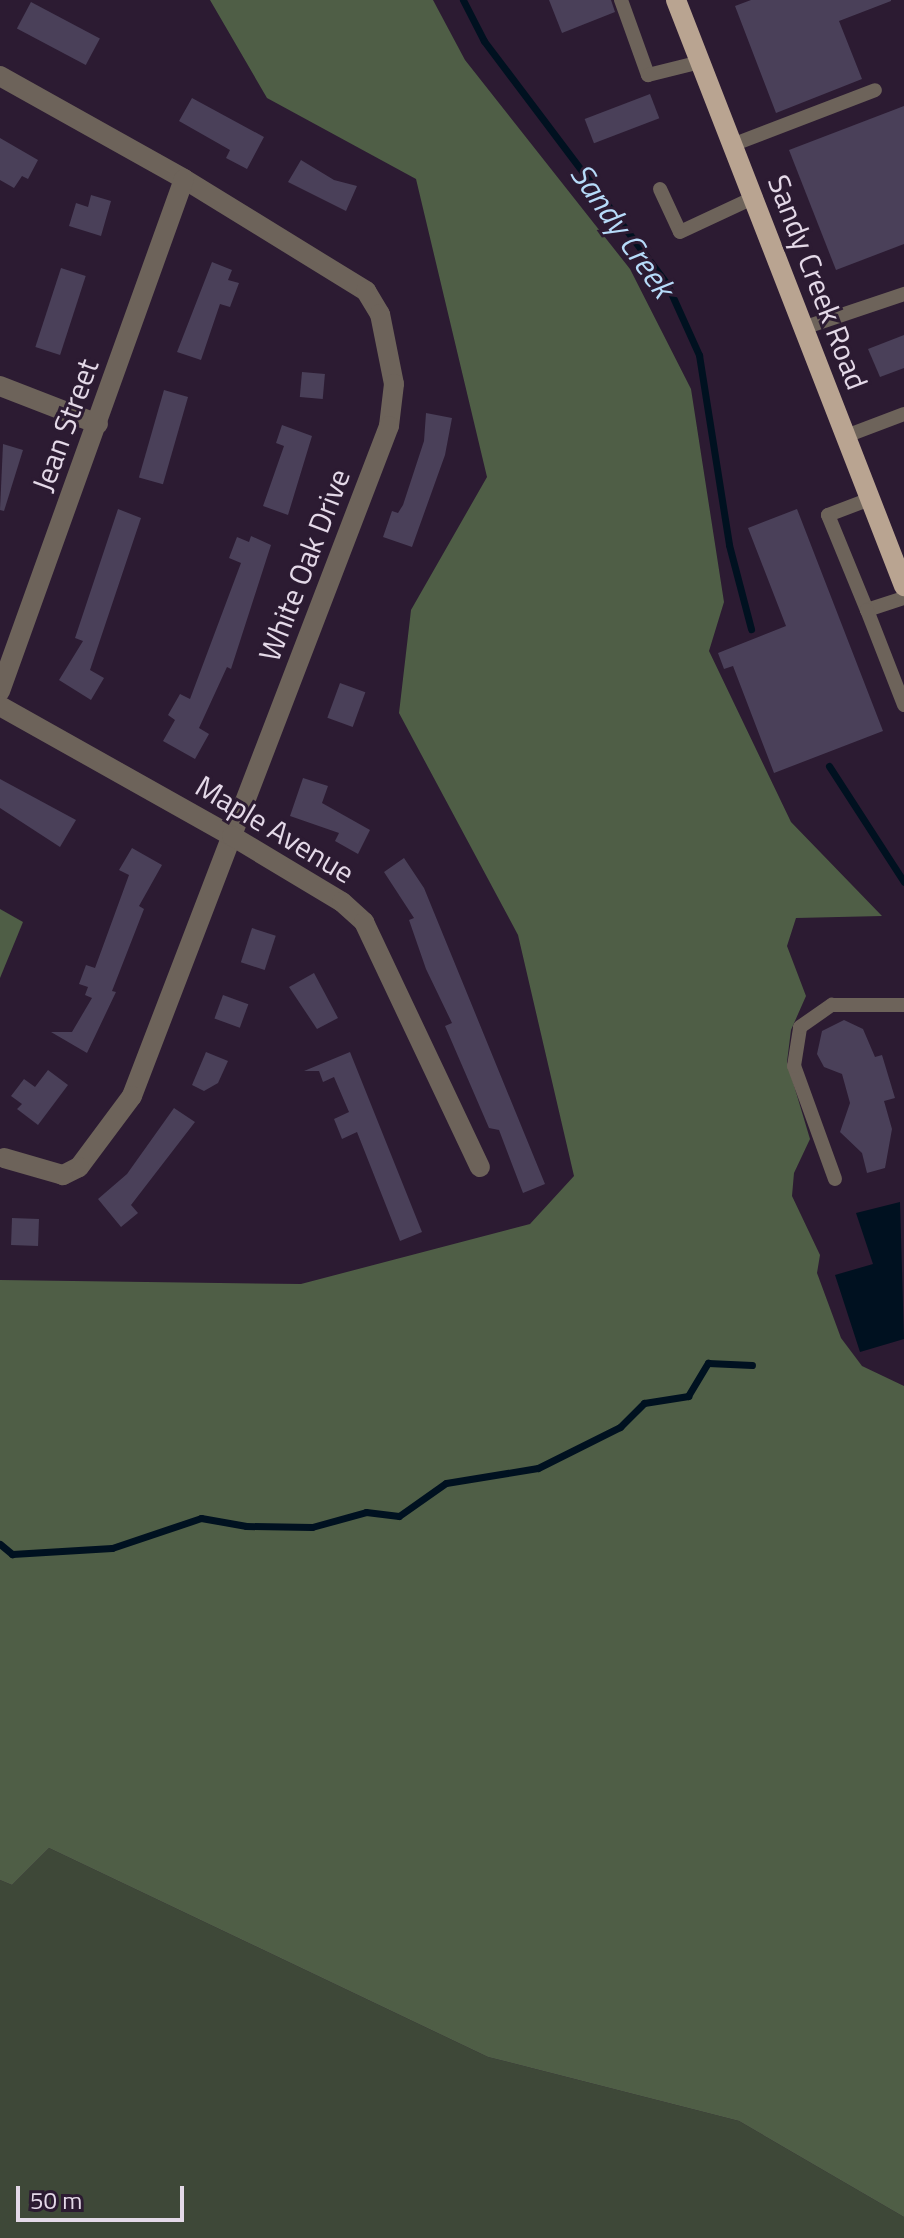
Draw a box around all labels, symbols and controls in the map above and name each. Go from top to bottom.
water label: Sandy Creek [563,155,683,305]
street label: Sandy Creek Road [761,170,875,394]
street label: Jean Street [24,354,106,496]
street label: White Oak Drive [251,464,357,666]
street label: Maple Avenue [189,768,361,890]
scale bar [20,2170,188,2220]
text: 50 m [30,2182,82,2218]

